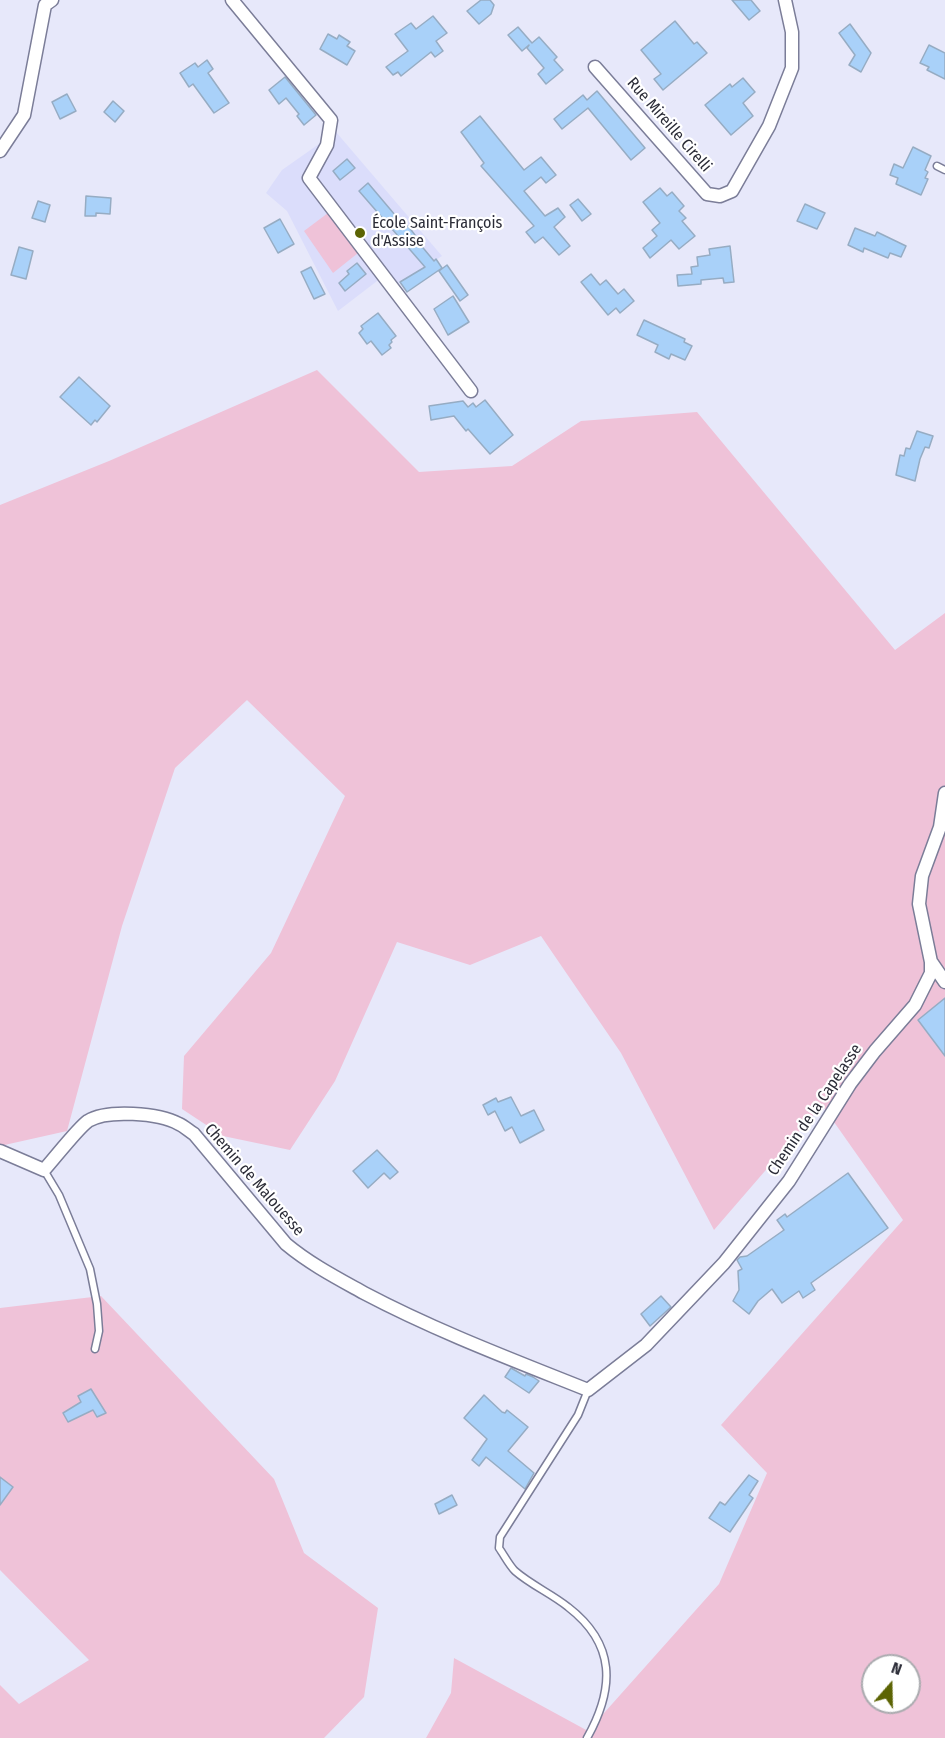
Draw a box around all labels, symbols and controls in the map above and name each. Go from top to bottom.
street label: Rue Mireille Cirelli [623,74,715,176]
place label: École Saint-François d'Assise [372,214,502,252]
marker: École Saint-François d'Assise [353,226,367,240]
street label: Chemin de la Capelasse [764,1041,866,1179]
street label: Chemin de Malouesse [200,1120,308,1240]
north arrow [861,1654,921,1714]
text: N [889,1658,904,1679]

